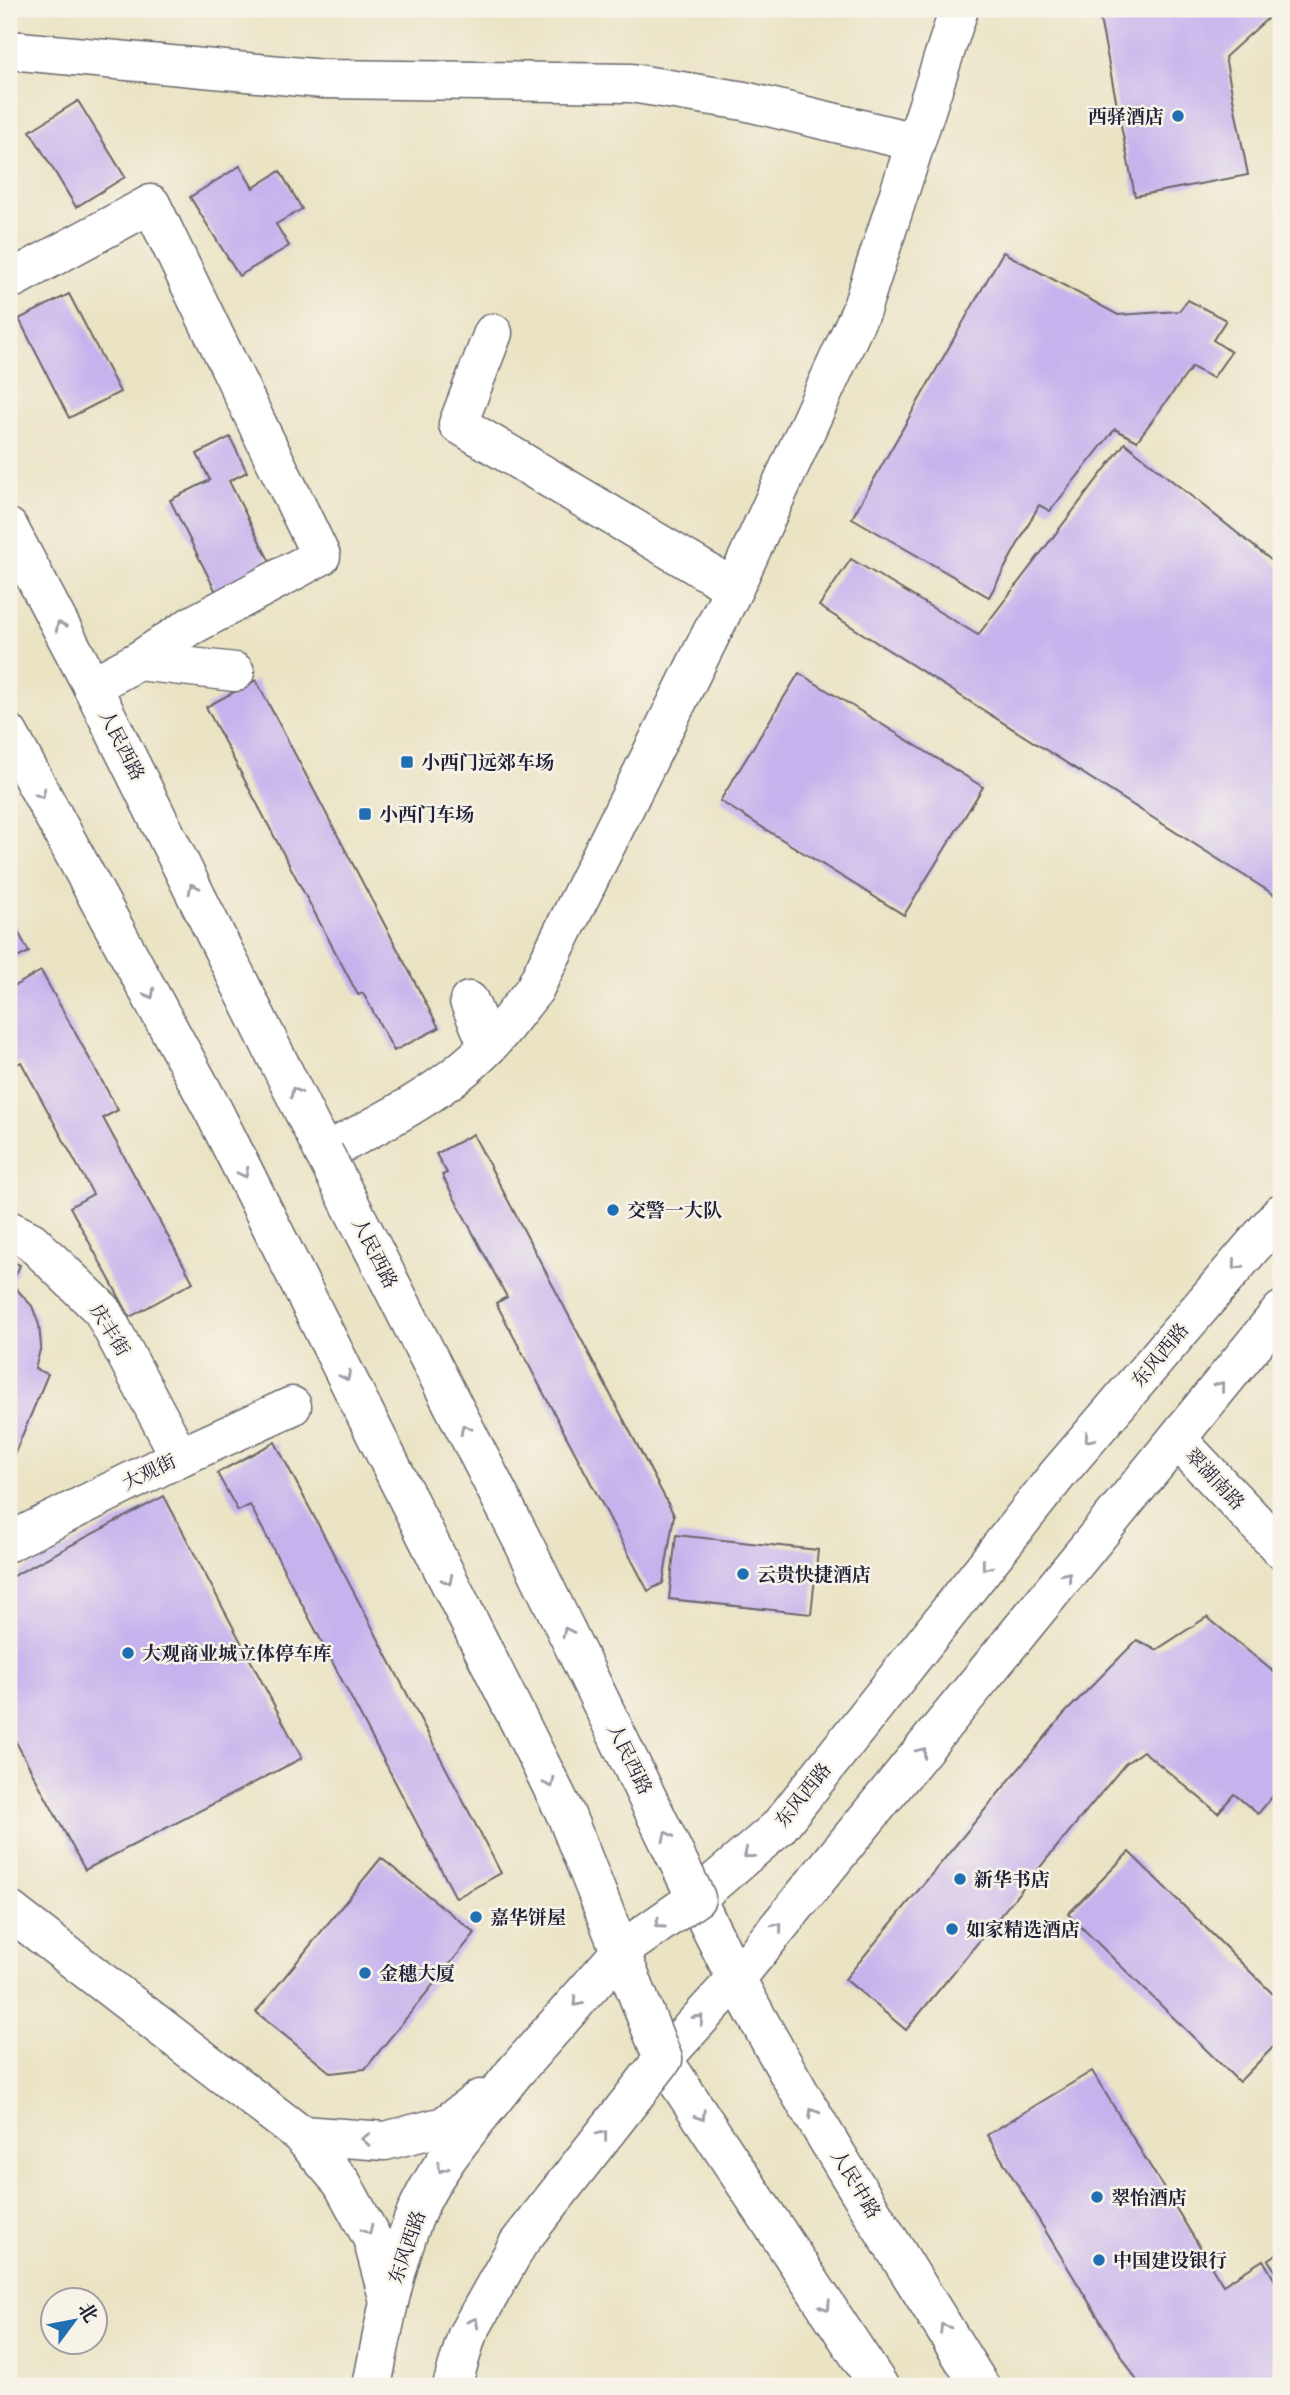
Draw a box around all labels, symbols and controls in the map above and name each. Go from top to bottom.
place label: 西驿酒店 [1088,105,1164,128]
marker: 西驿酒店 [1170,108,1186,124]
one-way arrow [55,621,68,633]
street label: 人民西路 [94,706,150,784]
place label: 小西门远郊车场 [421,751,554,774]
marker: 小西门远郊车场 [399,754,415,770]
one-way arrow [33,787,46,799]
place label: 小西门车场 [379,803,474,826]
marker: 小西门车场 [357,806,373,822]
one-way arrow [188,883,202,895]
one-way arrow [142,987,155,999]
one-way arrow [289,1087,303,1099]
one-way arrow [236,1166,250,1178]
place label: 交警一大队 [627,1199,722,1222]
marker: 交警一大队 [605,1202,621,1218]
street label: 人民西路 [347,1214,403,1292]
one-way arrow [1233,1257,1245,1270]
street label: 庆丰街 [85,1300,135,1360]
street label: 东风西路 [1127,1318,1193,1392]
one-way arrow [338,1369,352,1381]
one-way arrow [1212,1382,1225,1394]
one-way arrow [460,1423,474,1436]
one-way arrow [1085,1430,1097,1443]
street label: 翠湖南路 [1181,1443,1249,1515]
street label: 大观街 [118,1449,180,1495]
one-way arrow [981,1558,994,1570]
place label: 云贵快捷酒店 [757,1563,871,1586]
marker: 云贵快捷酒店 [735,1566,751,1582]
one-way arrow [1059,1571,1071,1584]
one-way arrow [439,1573,453,1585]
one-way arrow [562,1627,576,1639]
place label: 大观商业城立体停车库 [142,1642,332,1665]
marker: 大观商业城立体停车库 [120,1645,136,1661]
street label: 人民西路 [603,1720,657,1798]
one-way arrow [914,1747,927,1759]
street label: 东风西路 [770,1758,836,1832]
one-way arrow [541,1776,555,1788]
one-way arrow [661,1831,675,1844]
one-way arrow [743,1846,756,1858]
place label: 新华书店 [974,1868,1050,1891]
marker: 新华书店 [952,1871,968,1887]
place label: 嘉华饼屋 [490,1906,566,1929]
marker: 嘉华饼屋 [468,1909,484,1925]
one-way arrow [654,1916,667,1928]
place label: 如家精选酒店 [966,1918,1080,1941]
marker: 如家精选酒店 [944,1921,960,1937]
one-way arrow [770,1923,782,1936]
place label: 金穗大厦 [379,1962,455,1985]
marker: 金穗大厦 [357,1965,373,1981]
one-way arrow [573,1993,585,2006]
one-way arrow [691,2014,703,2027]
one-way arrow [808,2107,821,2120]
one-way arrow [692,2108,705,2121]
one-way arrow [595,2131,608,2143]
one-way arrow [360,2132,371,2147]
street label: 人民中路 [827,2145,885,2223]
one-way arrow [438,2160,451,2173]
place label: 翠怡酒店 [1111,2186,1187,2209]
marker: 翠怡酒店 [1089,2189,1105,2205]
street label: 东风西路 [384,2207,430,2287]
one-way arrow [359,2223,373,2236]
place label: 中国建设银行 [1113,2249,1227,2272]
marker: 中国建设银行 [1091,2252,1107,2268]
north arrow [38,2286,108,2356]
text: 北 [73,2298,103,2326]
one-way arrow [818,2298,831,2311]
one-way arrow [466,2317,480,2329]
one-way arrow [940,2323,953,2336]

